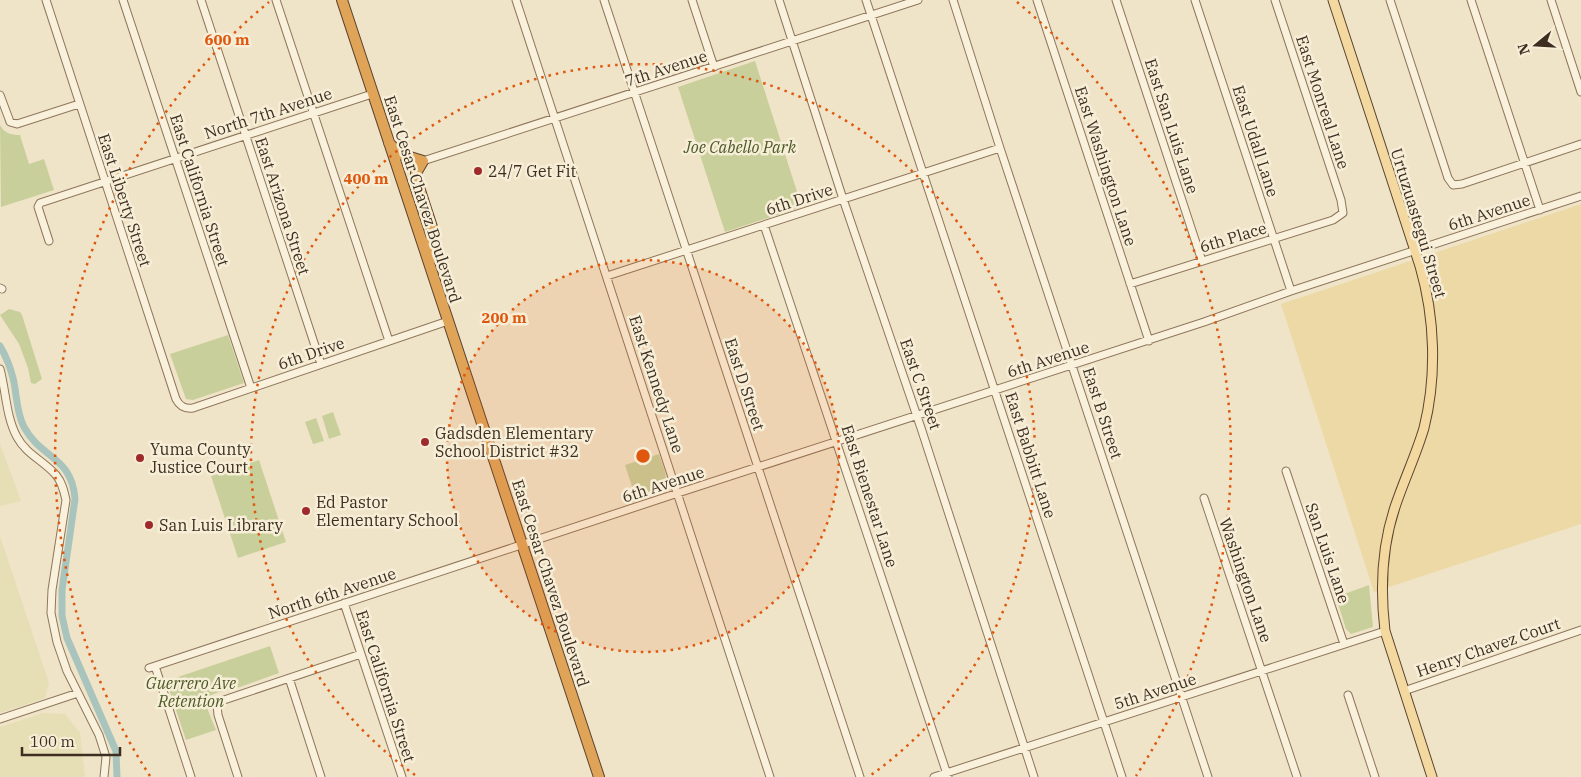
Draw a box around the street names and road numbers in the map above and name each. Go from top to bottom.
street label: East Monreal Lane [1292,33,1354,171]
street label: 7th Avenue [622,45,710,91]
street label: East San Luis Lane [1141,56,1203,196]
street label: North 7th Avenue [202,83,334,143]
street label: East Udall Lane [1229,83,1283,199]
street label: East Washington Lane [1071,84,1141,248]
street label: East Cesar Chavez Boulevard [380,93,466,305]
street label: East California Street [166,111,234,269]
street label: East Liberty Street [94,131,156,270]
street label: East Arizona Street [251,135,315,278]
street label: Urtuzuastegui Street [1387,146,1451,301]
street label: 6th Drive [763,179,835,219]
street label: 6th Avenue [1445,189,1533,235]
street label: 6th Place [1197,217,1269,257]
street label: East Kennedy Lane [625,313,689,455]
street label: 6th Drive [275,332,347,374]
street label: East D Street [721,335,769,433]
street label: East C Street [896,336,946,433]
street label: 6th Avenue [1004,336,1092,382]
street label: East B Street [1079,365,1127,462]
street label: East Babbitt Lane [1001,389,1061,521]
street label: East Bienestar Lane [837,422,903,570]
street label: 6th Avenue [619,461,707,507]
street label: East Cesar Chavez Boulevard [508,477,594,689]
street label: San Luis Lane [1301,500,1355,606]
street label: Washington Lane [1215,515,1277,645]
street label: North 6th Avenue [266,563,398,623]
street label: East California Street [352,607,420,765]
street label: Henry Chavez Court [1413,613,1563,681]
street label: 5th Avenue [1111,668,1199,714]

